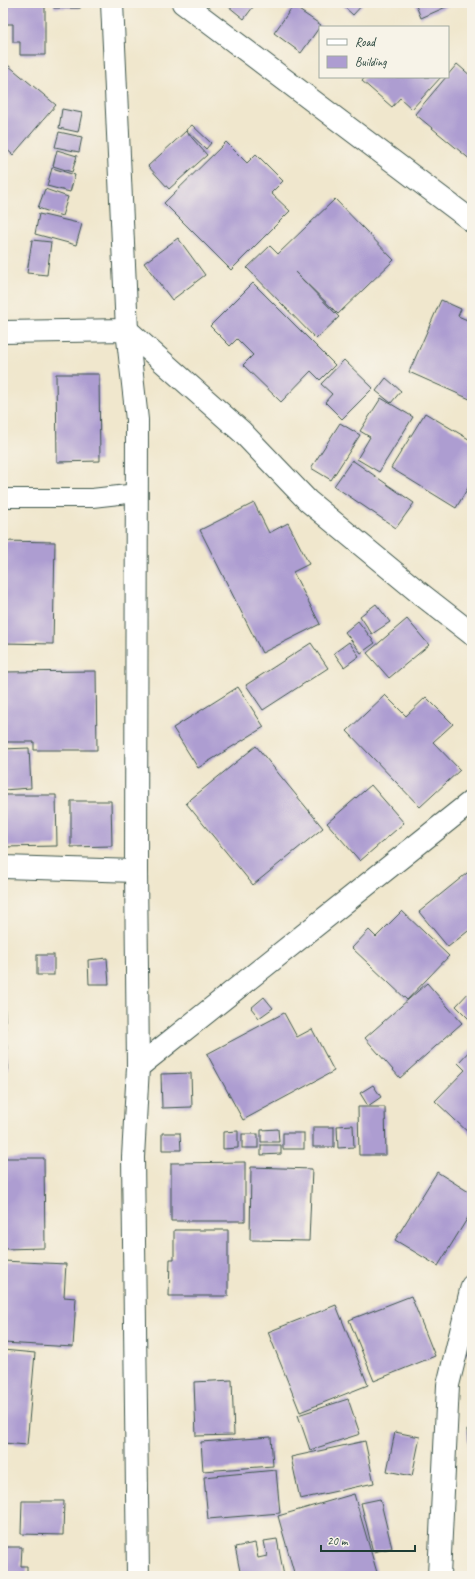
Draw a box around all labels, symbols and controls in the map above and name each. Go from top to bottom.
legend [319,26,449,78]
text: Road [355,34,377,50]
text: Building [355,54,387,70]
scale bar [321,1527,415,1553]
text: 20 m [327,1533,349,1549]

